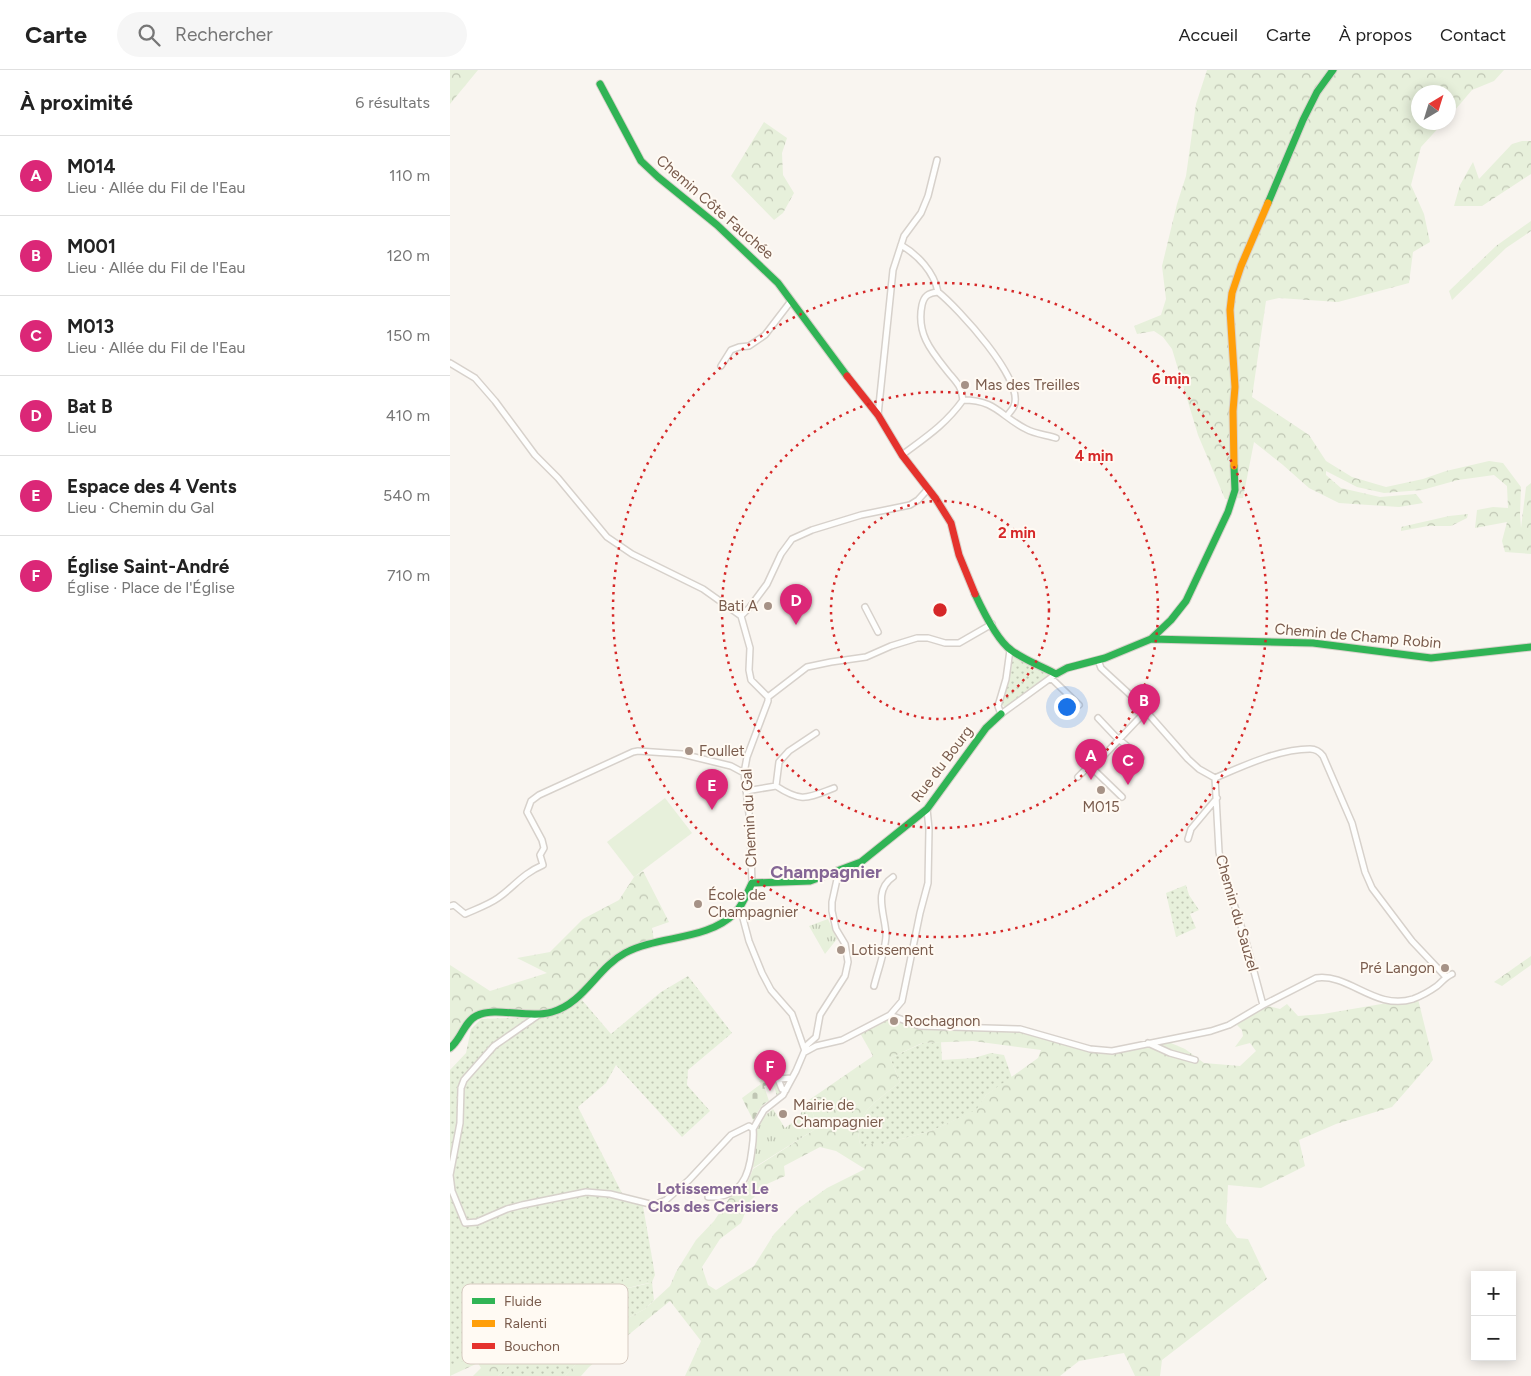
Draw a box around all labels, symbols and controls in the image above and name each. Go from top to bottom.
search box [117,12,467,57]
text: Carte [25,20,87,49]
icon: search [135,21,163,49]
text: Rechercher [175,23,273,46]
text: Accueil [1178,24,1238,46]
text: Carte [1266,24,1311,46]
text: À propos [1339,24,1412,46]
text: Contact [1440,24,1506,46]
north arrow [1411,85,1456,130]
text: À proximité [20,90,133,115]
text: 6 résultats [355,93,430,112]
street label: Chemin Côte Fauchée [653,151,777,263]
text: M014 [67,155,116,178]
text: A [30,166,42,185]
text: 110 m [389,166,430,185]
text: Lieu · Allée du Fil de l'Eau [67,178,245,197]
text: M001 [67,235,116,258]
text: B [31,246,41,265]
text: 120 m [387,246,430,265]
text: Lieu · Allée du Fil de l'Eau [67,258,245,277]
text: M013 [67,315,114,338]
text: C [30,326,42,345]
text: 150 m [386,326,430,345]
text: Lieu · Allée du Fil de l'Eau [67,338,245,357]
text: 6 min [1152,370,1190,388]
place label: Mas des Treilles [975,376,1080,394]
marker: Mas des Treilles [959,379,971,391]
text: Bat B [67,395,113,418]
text: D [30,406,42,425]
text: 410 m [386,406,430,425]
text: Lieu [67,418,97,437]
text: 4 min [1075,447,1113,465]
text: Espace des 4 Vents [67,475,237,498]
text: E [31,486,41,505]
text: 540 m [383,486,430,505]
text: Lieu · Chemin du Gal [67,498,214,517]
text: 2 min [998,524,1036,542]
text: Église Saint-André [67,555,229,578]
text: F [32,566,40,585]
text: 710 m [387,566,430,585]
text: Église · Place de l'Église [67,578,235,597]
pin: D [780,584,812,625]
place label: Bati A [718,597,758,615]
marker: Bati A [762,600,774,612]
centre of rings [931,601,949,619]
street label: Chemin de Champ Robin [1274,620,1442,652]
pin: B [1128,684,1160,725]
your location [1054,694,1080,720]
street label: Rue du Bourg [908,722,976,806]
pin: A [1075,739,1107,780]
place label: Foullet [699,742,745,760]
pin: C [1112,744,1144,785]
marker: Foullet [683,745,695,757]
street label: Chemin du Gal [737,768,761,868]
pin: E [696,769,728,810]
marker: M015 [1095,784,1107,796]
place label: M015 [1082,798,1120,816]
street label: Chemin du Sauzel [1212,853,1262,973]
district label: Champagnier [770,861,882,883]
place label: École de Champagnier [708,886,798,921]
marker: École de Champagnier [692,898,704,910]
place label: Lotissement [851,941,934,959]
marker: Lotissement [835,944,847,956]
place label: Pré Langon [1360,959,1435,977]
marker: Pré Langon [1439,962,1451,974]
place label: Rochagnon [904,1012,980,1030]
marker: Rochagnon [888,1015,900,1027]
pin: F [754,1050,786,1091]
place label: Mairie de Champagnier [793,1096,883,1131]
marker: Mairie de Champagnier [777,1108,789,1120]
district label: Lotissement Le Clos des Cerisiers [648,1179,779,1216]
map controls [1471,1271,1516,1361]
button: + [1471,1271,1516,1316]
legend [462,1284,628,1364]
text: Fluide [504,1293,542,1310]
text: Ralenti [504,1315,547,1332]
button: − [1471,1316,1516,1361]
text: Bouchon [504,1338,560,1355]

